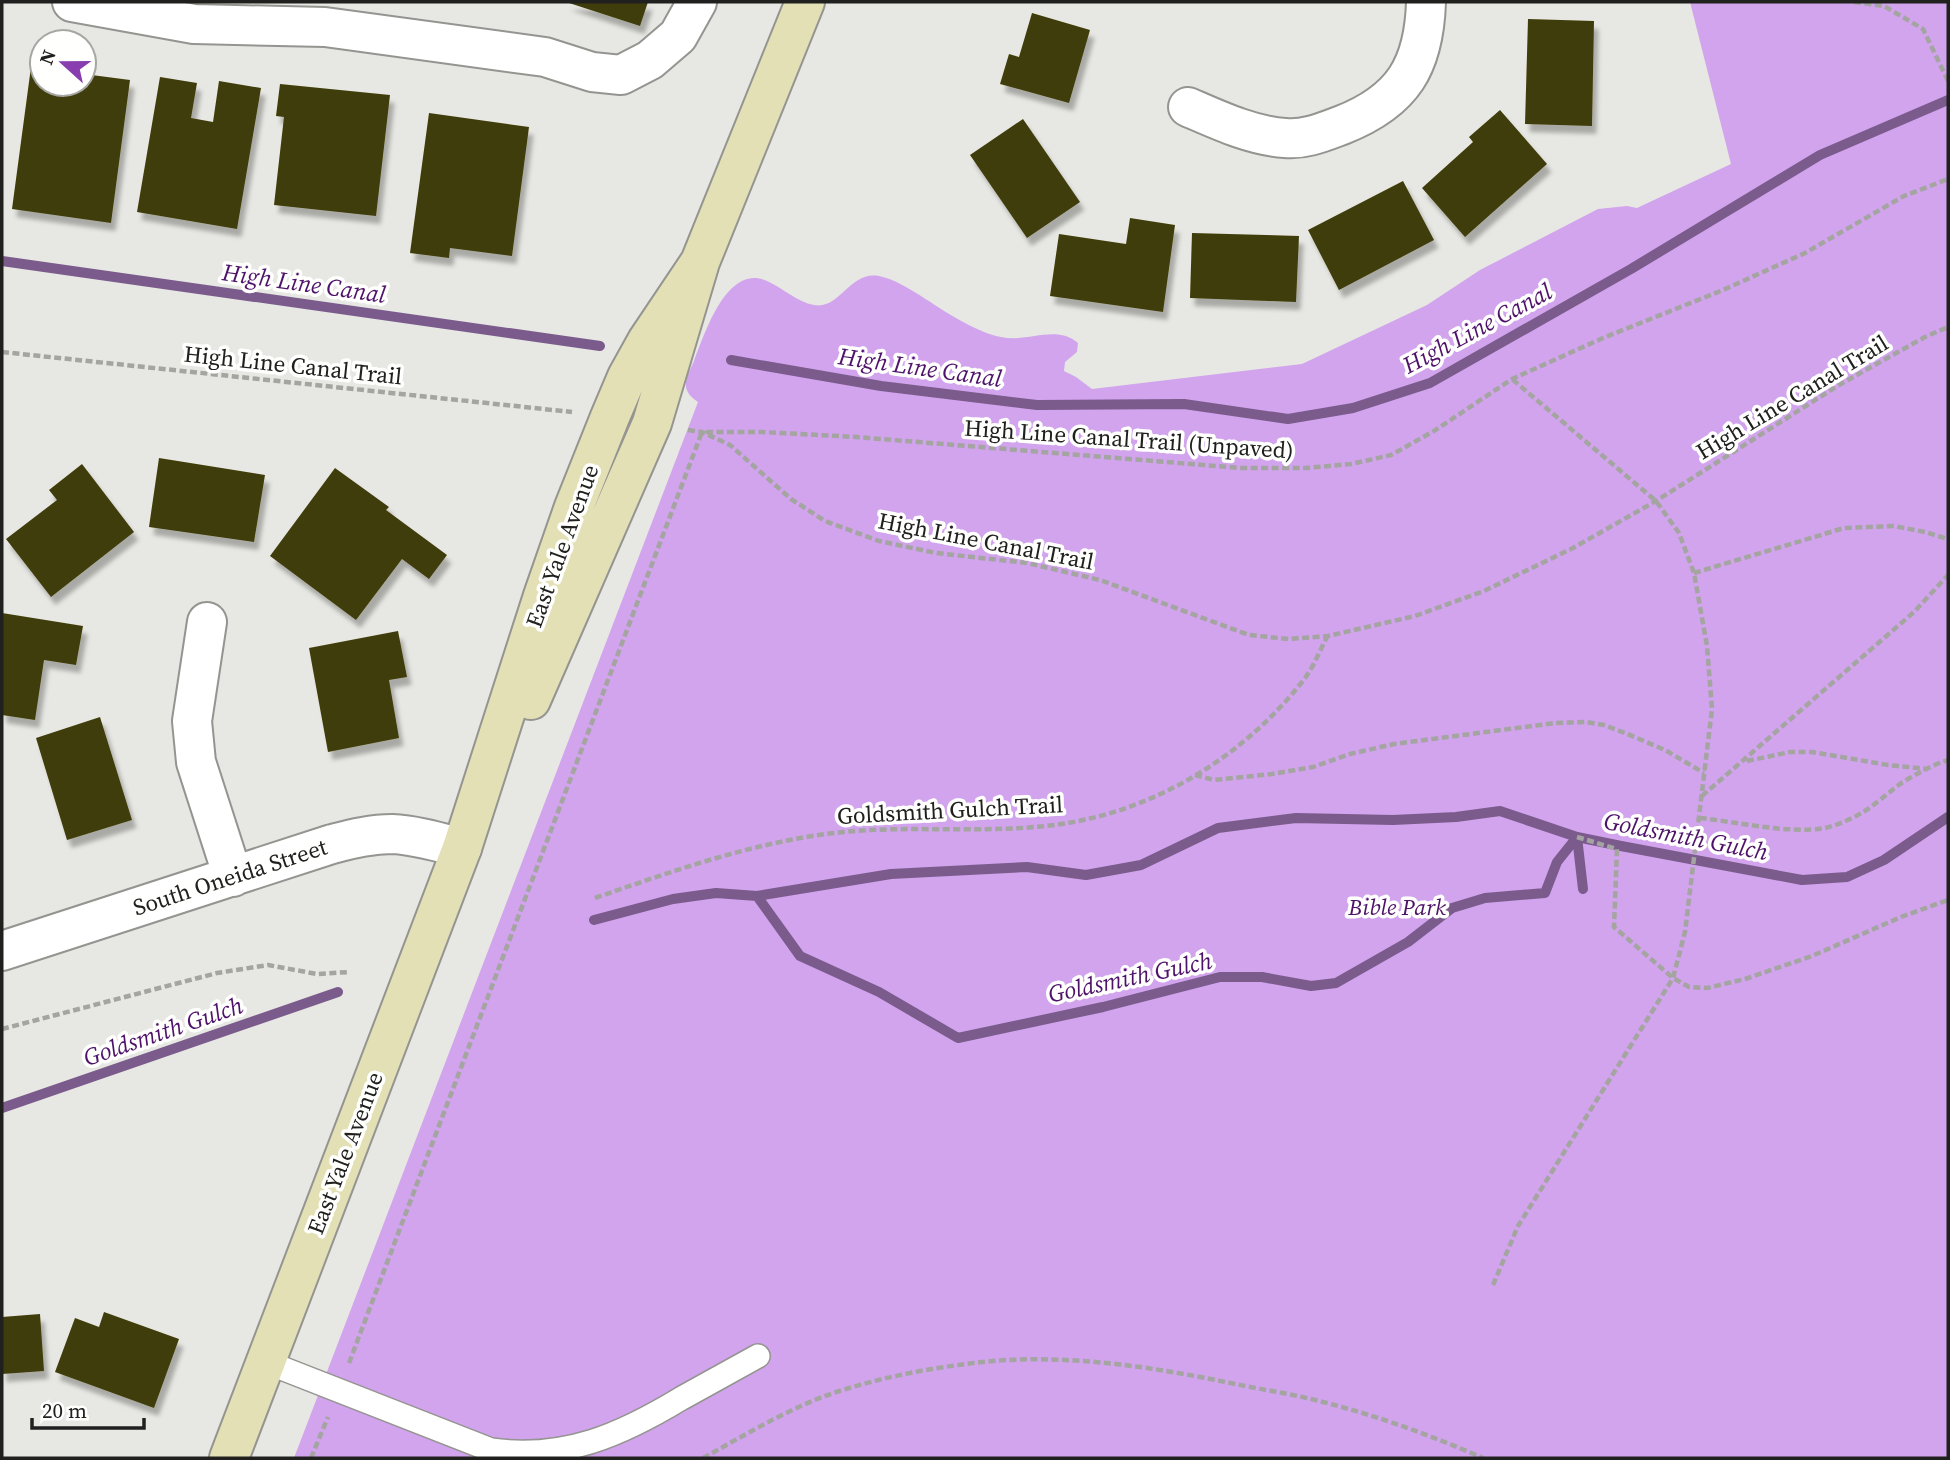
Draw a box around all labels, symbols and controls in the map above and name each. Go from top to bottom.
north arrow [28,28,98,98]
text: N [33,46,62,68]
water label: High Line Canal [219,255,388,311]
water label: High Line Canal [1396,275,1558,382]
street label: High Line Canal Trail [1690,327,1894,467]
street label: High Line Canal Trail [182,338,404,392]
water label: High Line Canal [835,339,1004,395]
street label: High Line Canal Trail (Unpaved) [963,412,1295,466]
street label: East Yale Avenue [518,460,606,632]
street label: High Line Canal Trail [875,504,1097,578]
street label: Goldsmith Gulch Trail [836,788,1064,832]
water label: Goldsmith Gulch [1601,804,1771,868]
street label: South Oneida Street [129,830,332,923]
park label: Bible Park [1347,891,1446,923]
water label: Goldsmith Gulch [1045,944,1215,1010]
water label: Goldsmith Gulch [79,988,247,1074]
street label: East Yale Avenue [299,1067,391,1239]
scale bar [32,1386,144,1430]
text: 20 m [42,1396,87,1425]

